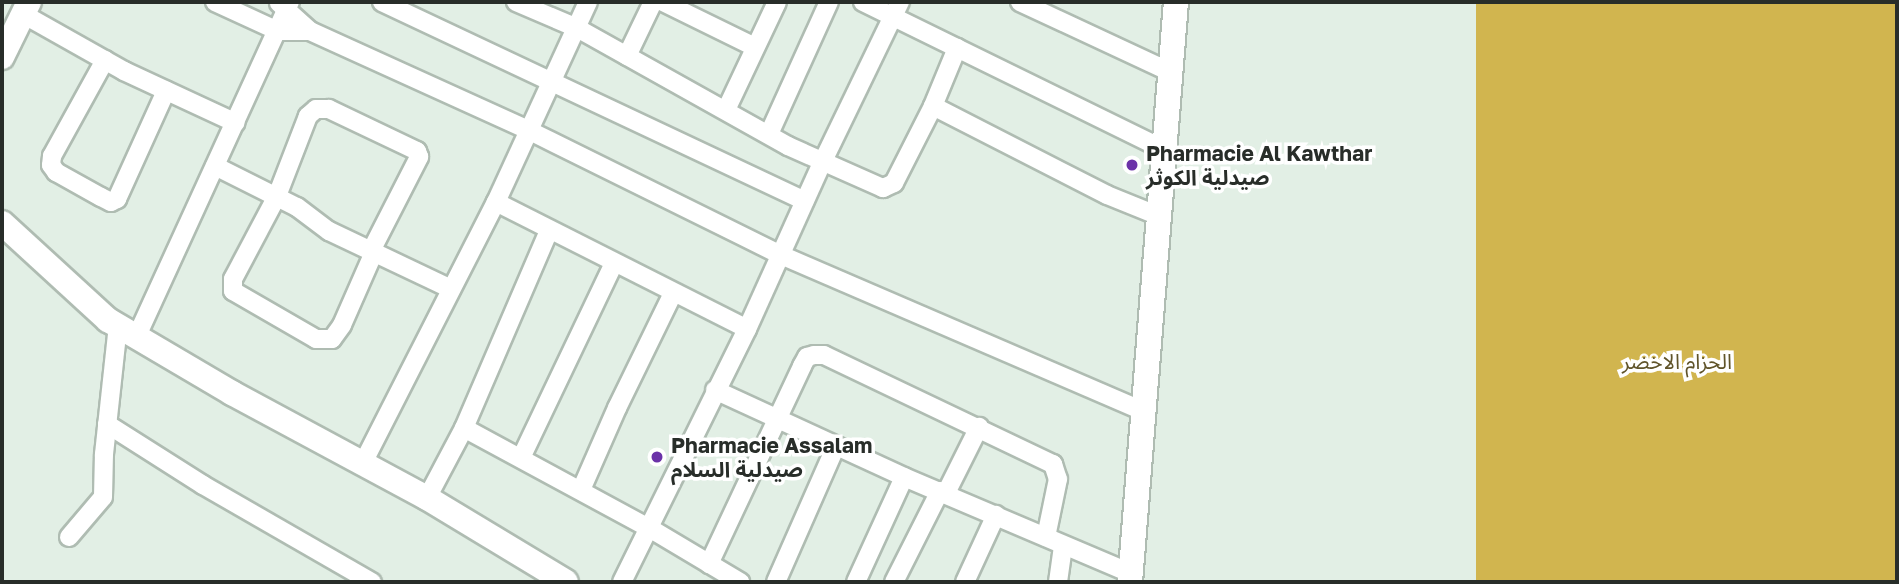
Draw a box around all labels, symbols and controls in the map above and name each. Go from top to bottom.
place label: Pharmacie Al Kawthar صيدلية الكوثر [1146,140,1372,190]
marker: Pharmacie Al Kawthar صيدلية الكوثر [1124,157,1140,173]
park label: الحزام الاخضر [1622,348,1732,374]
place label: Pharmacie Assalam صيدلية السلام [671,432,872,482]
marker: Pharmacie Assalam صيدلية السلام [649,449,665,465]

